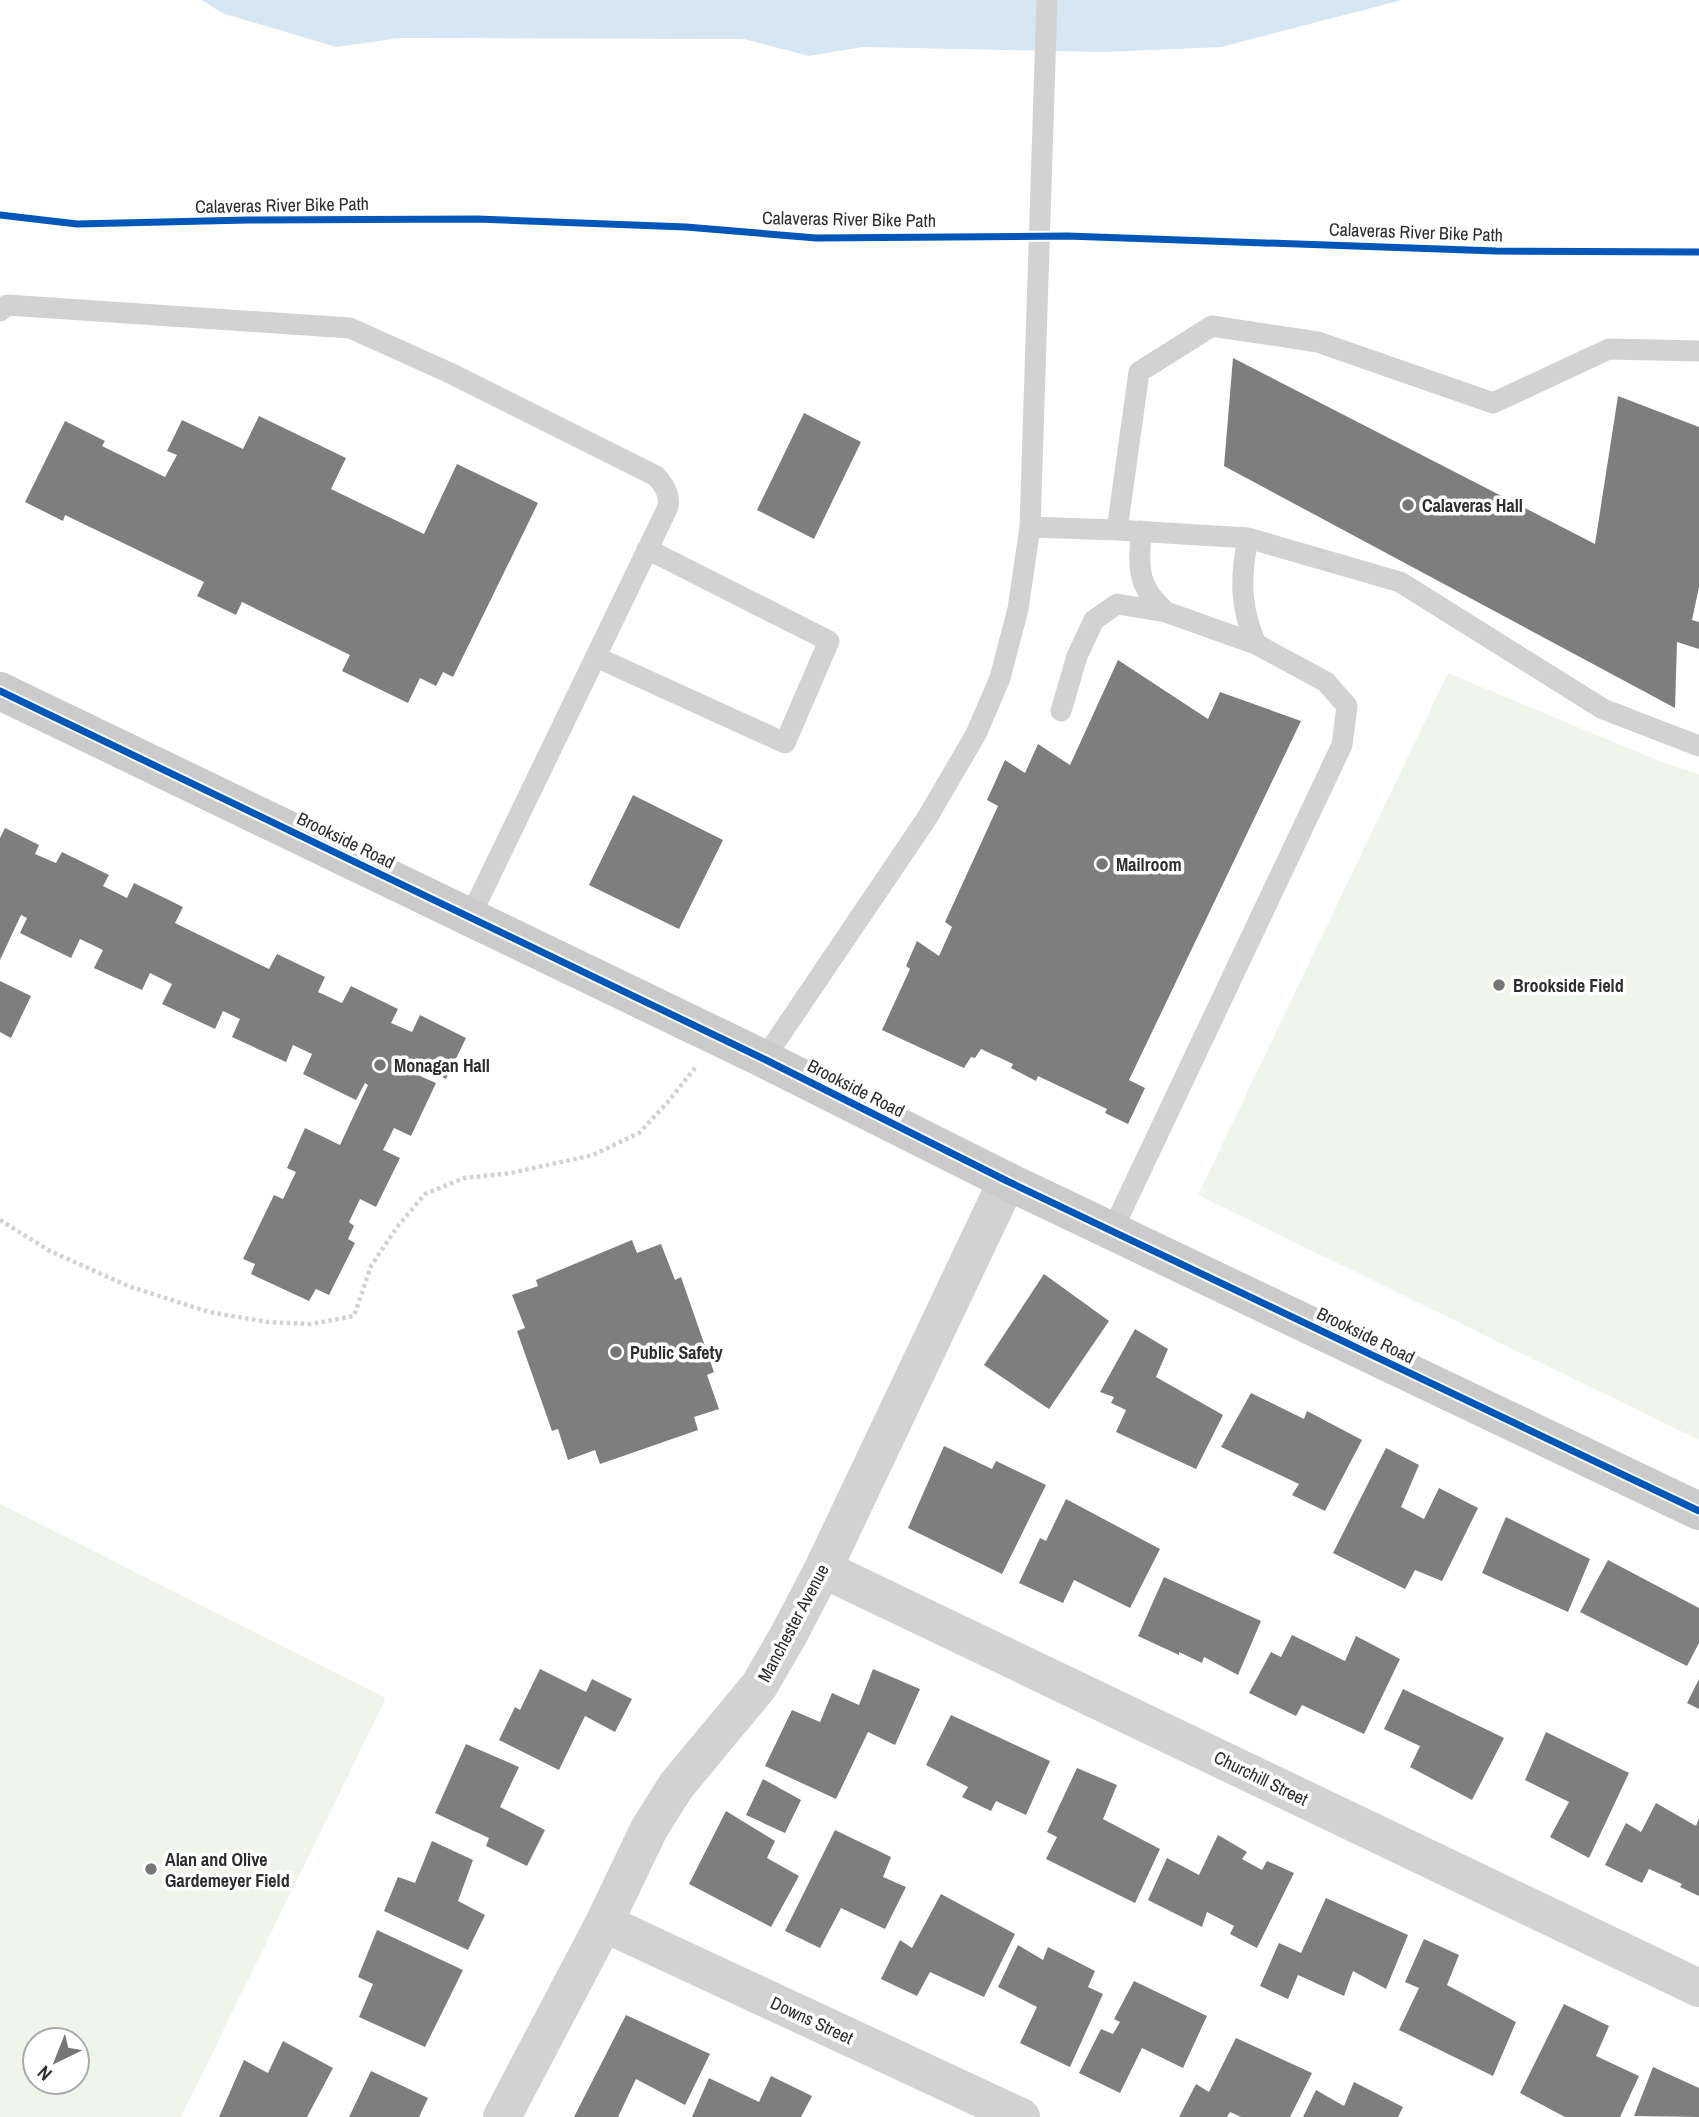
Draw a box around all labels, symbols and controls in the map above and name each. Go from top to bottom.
street label: Calaveras River Bike Path [195,191,369,219]
street label: Calaveras River Bike Path [762,205,936,233]
street label: Calaveras River Bike Path [1329,216,1503,248]
place label: Calaveras Hall [1422,493,1523,518]
marker: Calaveras Hall [1400,497,1416,513]
street label: Brookside Road [293,806,399,874]
place label: Mailroom [1116,852,1182,877]
marker: Mailroom [1094,856,1110,872]
place label: Brookside Field [1513,973,1624,998]
marker: Brookside Field [1491,977,1507,993]
place label: Monagan Hall [394,1053,490,1078]
street label: Brookside Road [803,1053,909,1123]
marker: Monagan Hall [372,1057,388,1073]
street label: Brookside Road [1313,1301,1419,1369]
place label: Public Safety [630,1340,723,1365]
marker: Public Safety [608,1344,624,1360]
street label: Manchester Avenue [751,1560,835,1686]
street label: Churchill Street [1210,1744,1312,1812]
place label: Alan and Olive Gardemeyer Field [165,1847,290,1893]
marker: Alan and Olive Gardemeyer Field [143,1861,159,1877]
street label: Downs Street [767,1990,857,2050]
north arrow [21,2026,91,2096]
text: N [31,2060,57,2087]

